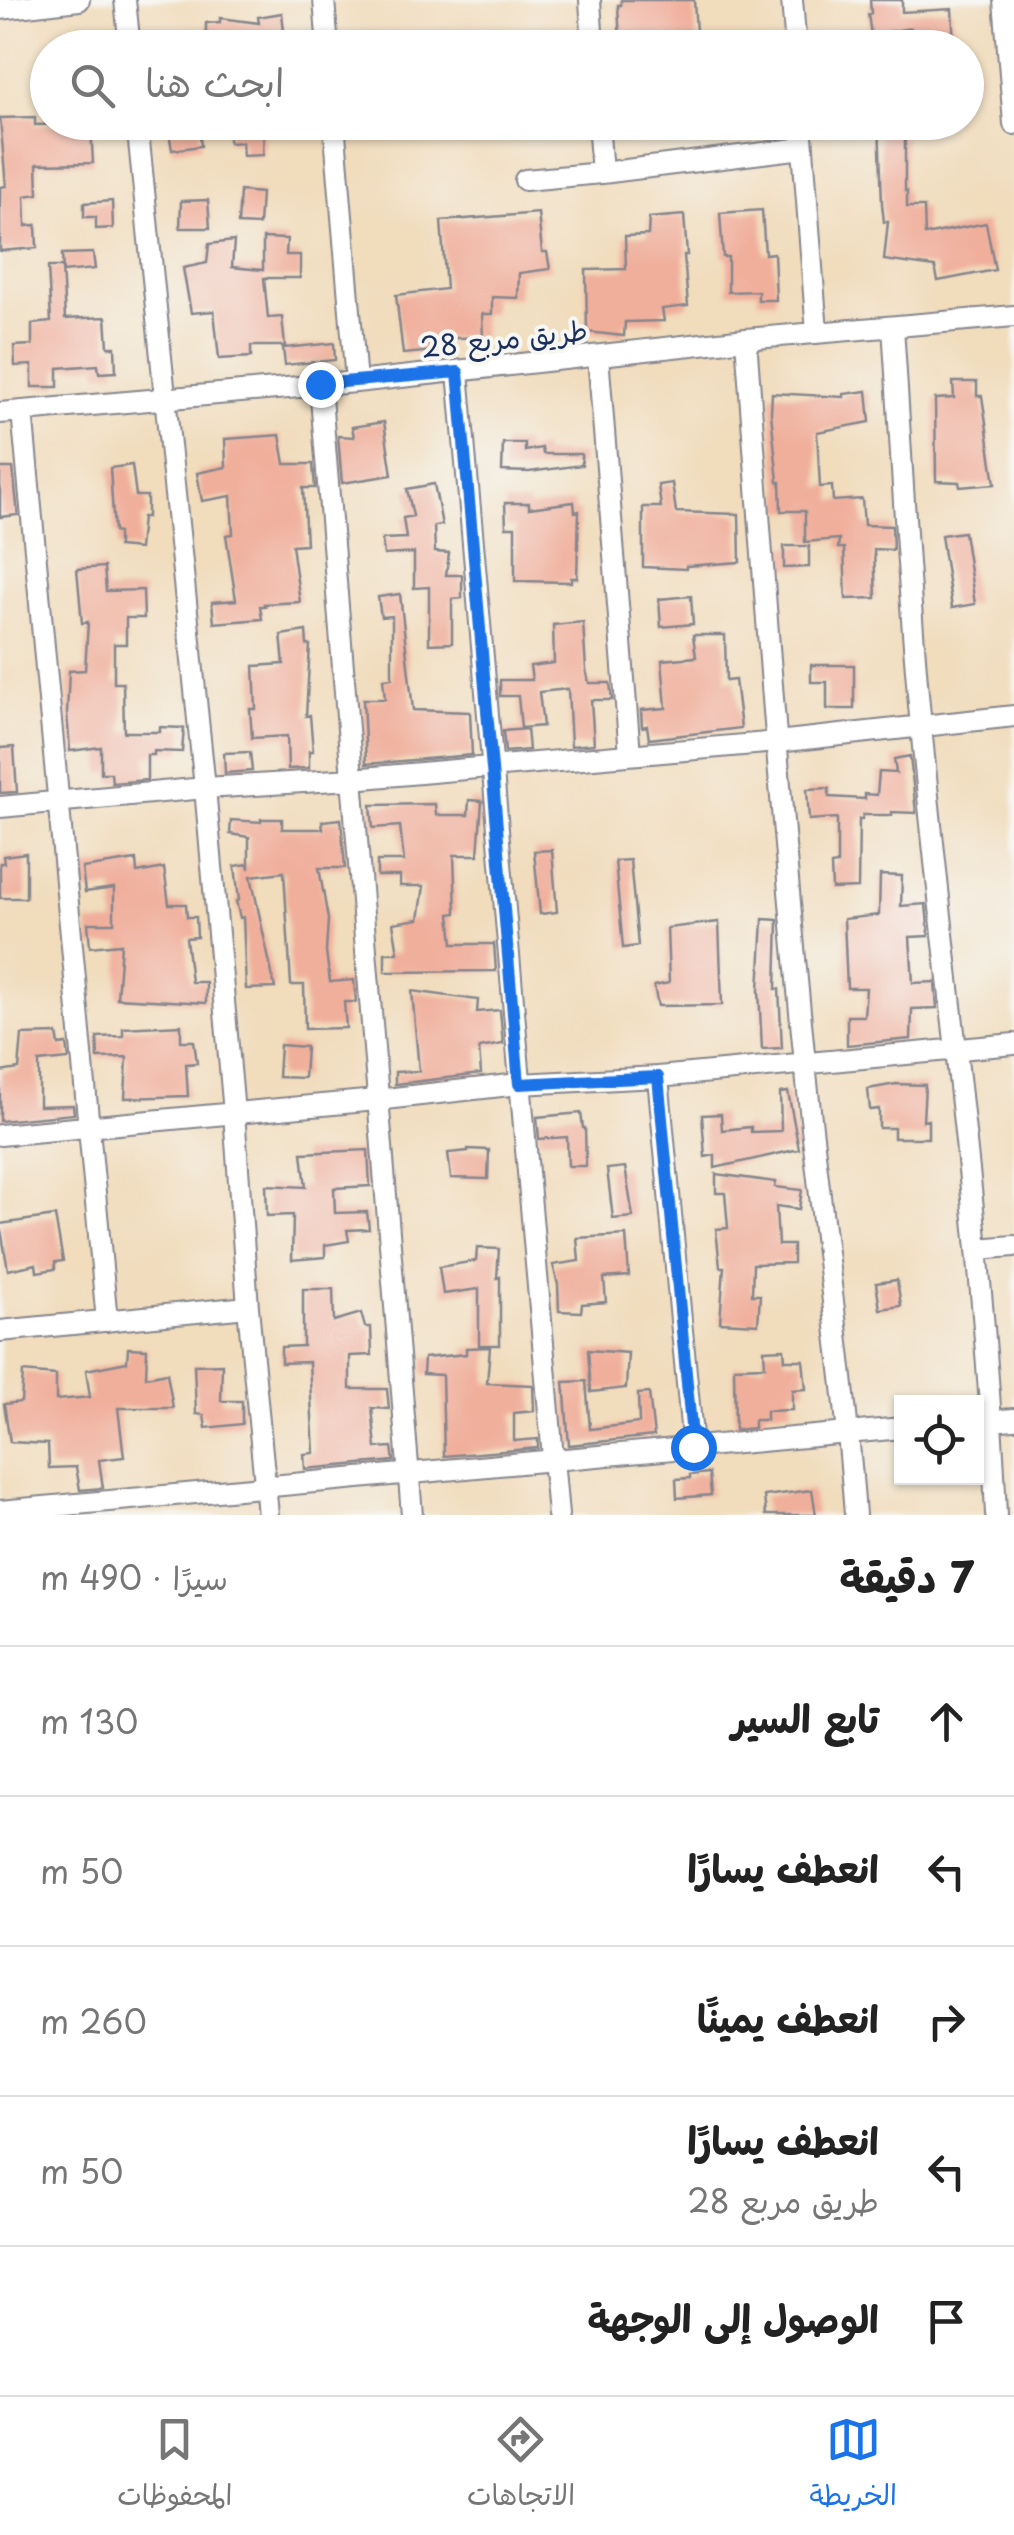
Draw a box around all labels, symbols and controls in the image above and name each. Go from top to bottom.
search box [30,30,984,140]
text: ابحث هنا [145,53,284,110]
icon: search [65,58,120,113]
street label: طريق مربع 28 [418,307,590,368]
route end [298,362,344,408]
map controls [894,1395,984,1485]
button: locate [894,1395,984,1485]
route start [671,1425,717,1471]
text: 7 دقيقة [840,1544,974,1607]
text: سيرًا · 490 m [40,1553,228,1601]
text: تابع السير [731,1689,879,1746]
icon: ahead [919,1694,974,1749]
text: 130 m [40,1697,139,1745]
text: انعطف يسارًا [687,1839,879,1896]
icon: left [919,1844,974,1899]
text: 50 m [40,1847,123,1895]
text: انعطف يمينًا [697,1989,879,2046]
icon: right [919,1994,974,2049]
text: 260 m [40,1997,147,2045]
text: انعطف يسارًا [687,2111,879,2168]
icon: left [919,2144,974,2199]
text: 50 m [40,2147,123,2195]
text: طريق مربع 28 [687,2176,879,2224]
text: الوصول إلى الوجهة [587,2289,879,2346]
icon: arrive [919,2294,974,2349]
tab: المحفوظات [117,2412,233,2520]
tab: الاتجاهات [467,2412,575,2520]
tab: الخريطة [809,2412,897,2520]

